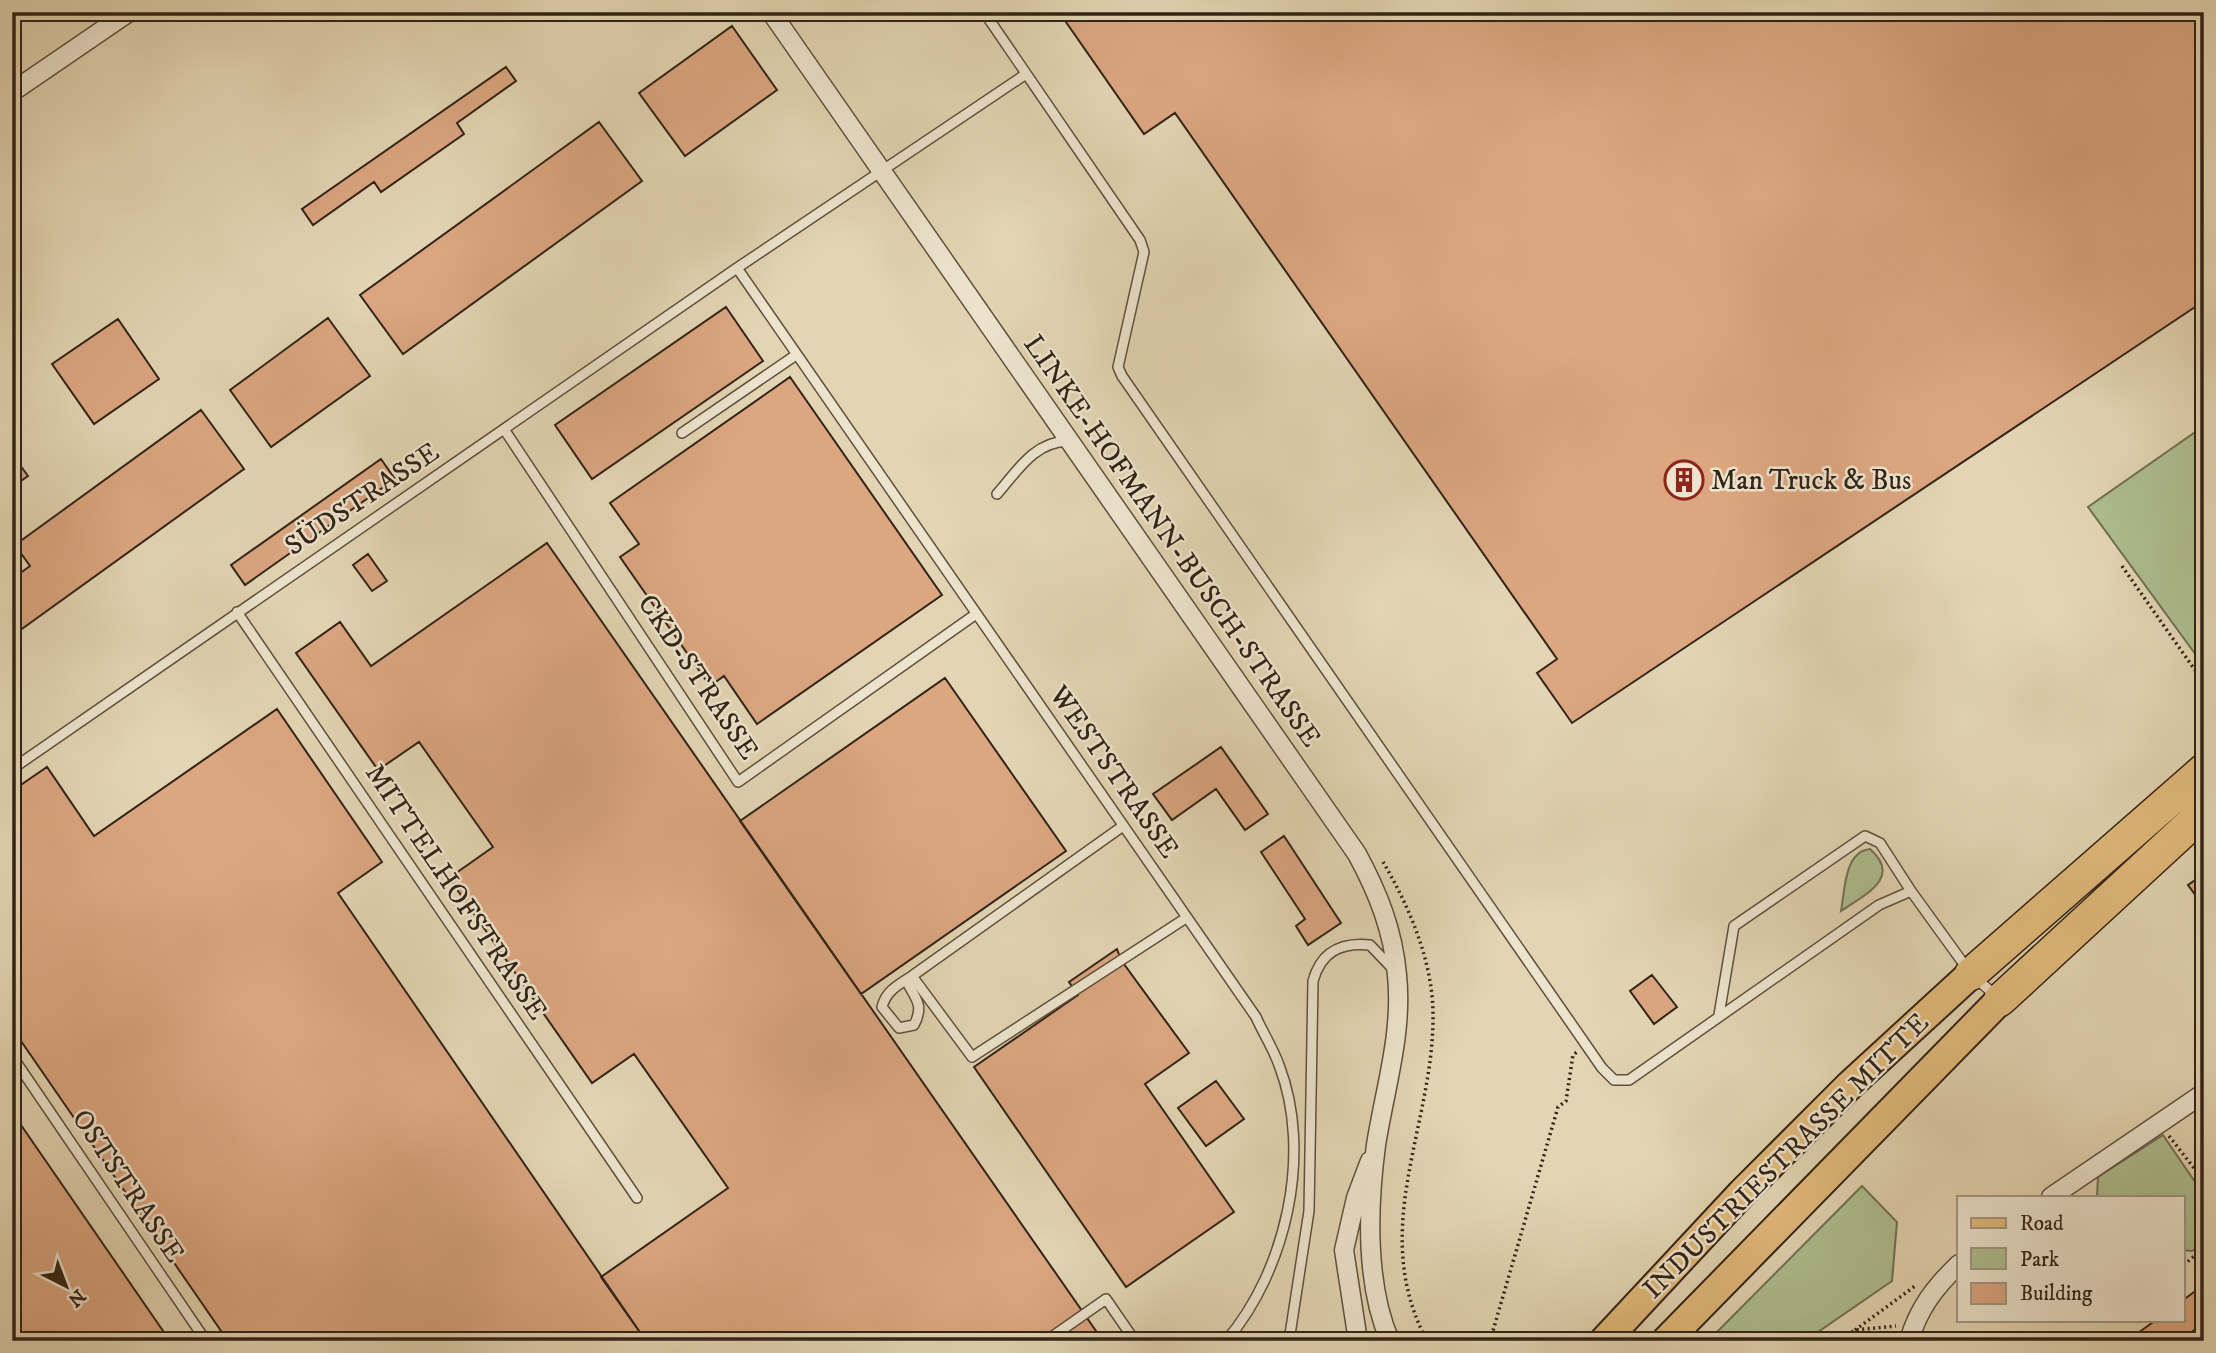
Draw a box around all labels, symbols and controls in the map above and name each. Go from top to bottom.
street label: LINKE-HOFMANN-BUSCH-STRASSE [1016,328,1328,754]
street label: SÜDSTRASSE [278,435,446,563]
building icon: Man Truck & Bus [1663,459,1705,501]
place label: Man Truck & Bus [1711,463,1911,498]
street label: CKD-STRASSE [630,588,766,766]
street label: WESTSTRASSE [1041,678,1187,865]
street label: MITTELHOFSTRASSE [357,757,555,1027]
street label: INDUSTRIESTRASSE MITTE [1636,1006,1936,1306]
street label: OSTSTRASSE [64,1103,192,1269]
legend [1957,1196,2184,1322]
text: Road [2020,1211,2064,1237]
text: Park [2020,1247,2060,1273]
north arrow [32,1252,102,1322]
text: Building [2020,1281,2093,1307]
text: N [63,1284,90,1312]

